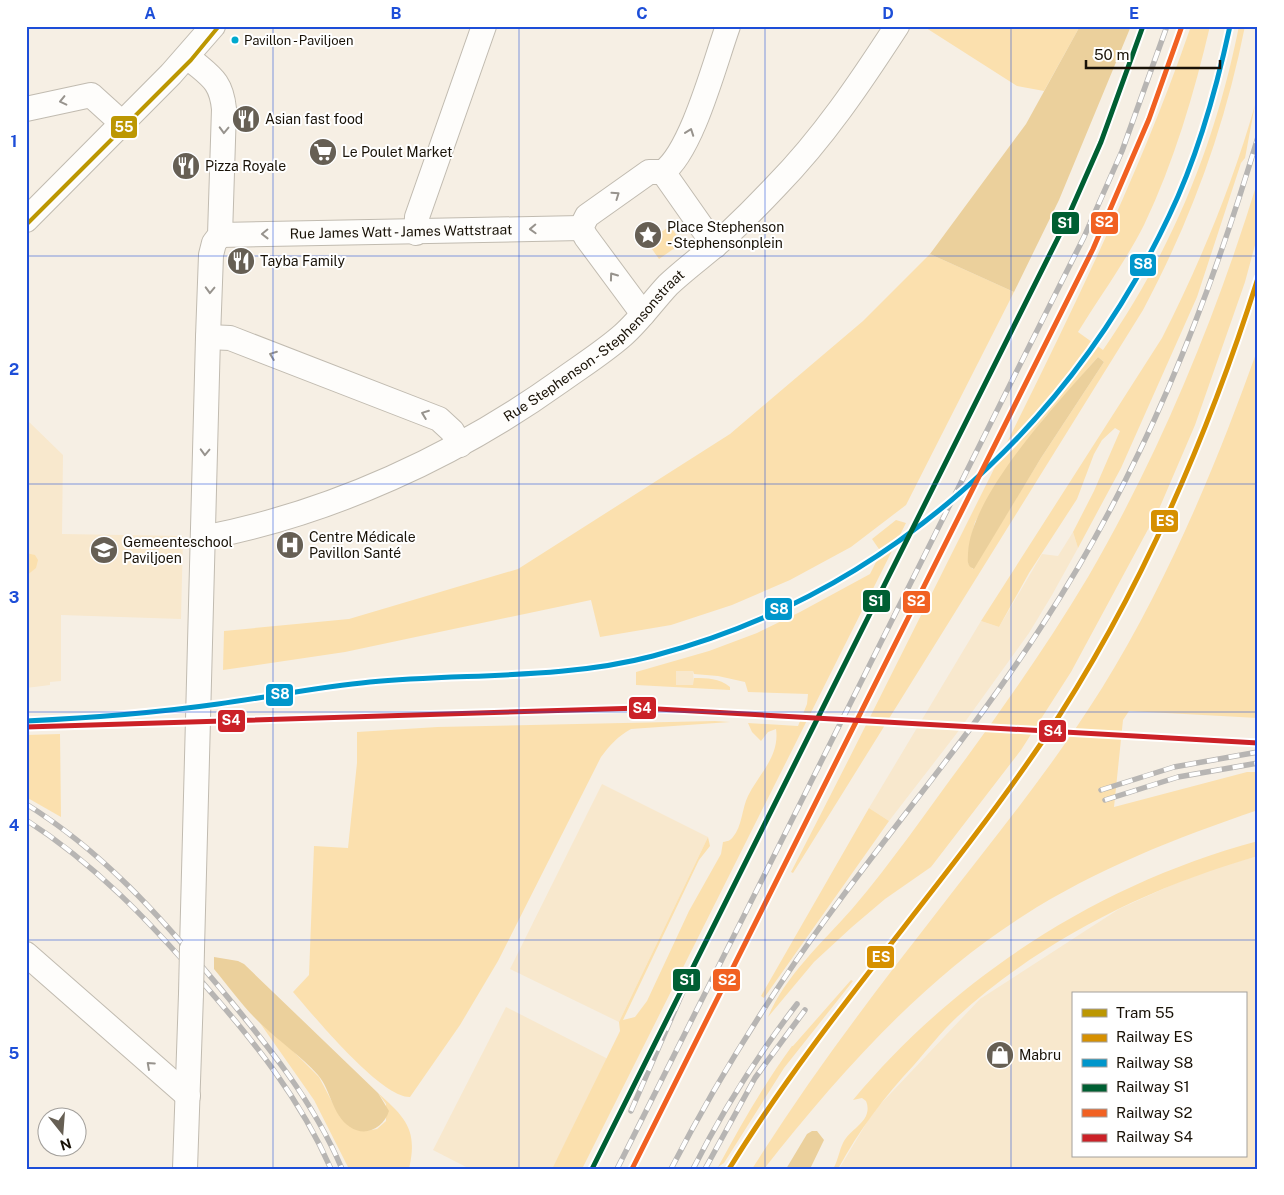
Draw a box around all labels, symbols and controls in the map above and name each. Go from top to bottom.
text: A [144,4,156,23]
text: B [391,4,402,23]
text: C [636,4,648,23]
text: D [882,4,894,23]
text: E [1129,4,1139,23]
place label: Pavillon - Paviljoen [244,33,353,48]
marker: Pavillon - Paviljoen [230,35,240,45]
scale bar [1086,38,1220,70]
text: 50 m [1094,46,1129,63]
one-way arrow [58,95,67,106]
restaurant icon: Asian fast food [231,104,261,134]
place label: Asian fast food [265,111,363,127]
line badge: 55 [110,115,138,139]
text: 55 [115,119,133,135]
one-way arrow [218,126,229,134]
one-way arrow [684,129,694,137]
text: 1 [11,132,17,151]
supermarket icon: Le Poulet Market [308,137,338,167]
place label: Le Poulet Market [342,144,452,160]
restaurant icon: Pizza Royale [171,151,201,181]
place label: Pizza Royale [205,158,286,174]
one-way arrow [610,192,620,201]
line badge: S1 [1051,211,1080,235]
line badge: S2 [1090,211,1119,235]
text: S2 [1095,214,1113,230]
text: S1 [1057,215,1073,231]
place label: Place Stephenson - Stephensonplein [667,219,784,251]
place icon: Place Stephenson - Stephensonplein [633,220,663,250]
street label: Rue James Watt - James Wattstraat [289,221,512,242]
one-way arrow [528,224,536,234]
one-way arrow [261,229,268,239]
restaurant icon: Tayba Family [226,246,256,276]
place label: Tayba Family [260,253,345,269]
line badge: S8 [1129,253,1157,277]
text: S8 [1133,256,1153,272]
street label: Rue Stephenson - Stephensonstraat [501,266,687,425]
one-way arrow [610,272,619,282]
one-way arrow [204,286,215,294]
one-way arrow [270,350,278,360]
text: 2 [9,360,19,379]
one-way arrow [421,410,430,420]
one-way arrow [200,449,210,457]
line badge: ES [1150,509,1179,533]
text: ES [1156,513,1174,529]
place label: Centre Médicale Pavillon Santé [309,529,416,561]
hospital icon: Centre Médicale Pavillon Santé [275,530,305,560]
place label: Gemeenteschool Paviljoen [123,534,233,566]
school or university icon: Gemeenteschool Paviljoen [89,535,119,565]
text: 3 [9,588,19,607]
line badge: S1 [862,589,891,613]
line badge: S2 [902,590,931,614]
text: S1 [868,593,884,609]
text: S2 [907,593,925,609]
line badge: S8 [764,597,793,621]
text: S8 [769,601,789,617]
line badge: S8 [265,683,294,707]
text: S8 [270,686,290,702]
line badge: S4 [628,696,657,720]
text: S4 [633,700,651,716]
line badge: S4 [217,709,246,733]
text: S4 [222,712,240,728]
line badge: S4 [1038,719,1067,743]
text: S4 [1044,723,1062,739]
text: 4 [9,816,20,835]
line badge: ES [866,945,895,969]
text: ES [872,949,890,965]
line badge: S1 [672,968,701,992]
line badge: S2 [712,968,741,992]
text: S1 [679,972,695,988]
text: S2 [718,972,736,988]
legend [1072,992,1246,1158]
text: Tram 55 [1116,1004,1174,1021]
text: Railway ES [1116,1028,1193,1045]
shop icon: Mabru [985,1040,1015,1070]
text: 5 [9,1044,20,1063]
place label: Mabru [1019,1047,1061,1063]
text: Railway S8 [1116,1054,1193,1071]
one-way arrow [147,1062,156,1071]
text: Railway S1 [1116,1078,1190,1095]
text: Railway S2 [1116,1104,1193,1121]
north arrow [38,1108,88,1158]
text: Railway S4 [1116,1128,1193,1145]
text: N [58,1135,73,1154]

